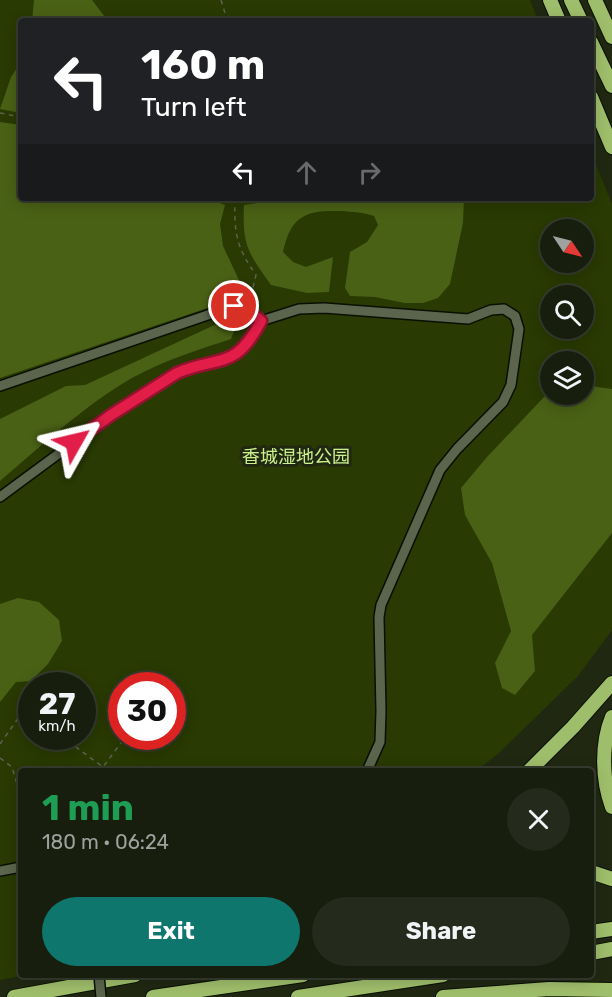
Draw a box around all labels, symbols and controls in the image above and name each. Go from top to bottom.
text: 160 m [141,40,265,90]
icon: left [42,42,120,120]
text: Turn left [141,91,246,123]
icon: left [227,156,260,189]
icon: ahead [290,156,323,189]
icon: right [353,156,386,189]
north arrow [540,219,594,273]
map controls [540,219,594,405]
pin [208,280,259,331]
button: search [540,285,594,339]
icon: arrive [217,289,250,322]
button: layers [540,351,594,405]
position arrow [42,410,106,474]
park label: 香城湿地公园 [242,446,350,468]
speed limit sign: 30 [108,672,186,750]
text: 27 [39,686,75,722]
text: km/h [38,717,76,735]
text: 1 min [42,786,134,829]
button: close [507,788,570,851]
text: 180 m · 06:24 [42,830,169,854]
button: Exit [42,897,300,966]
button: Share [312,897,570,966]

